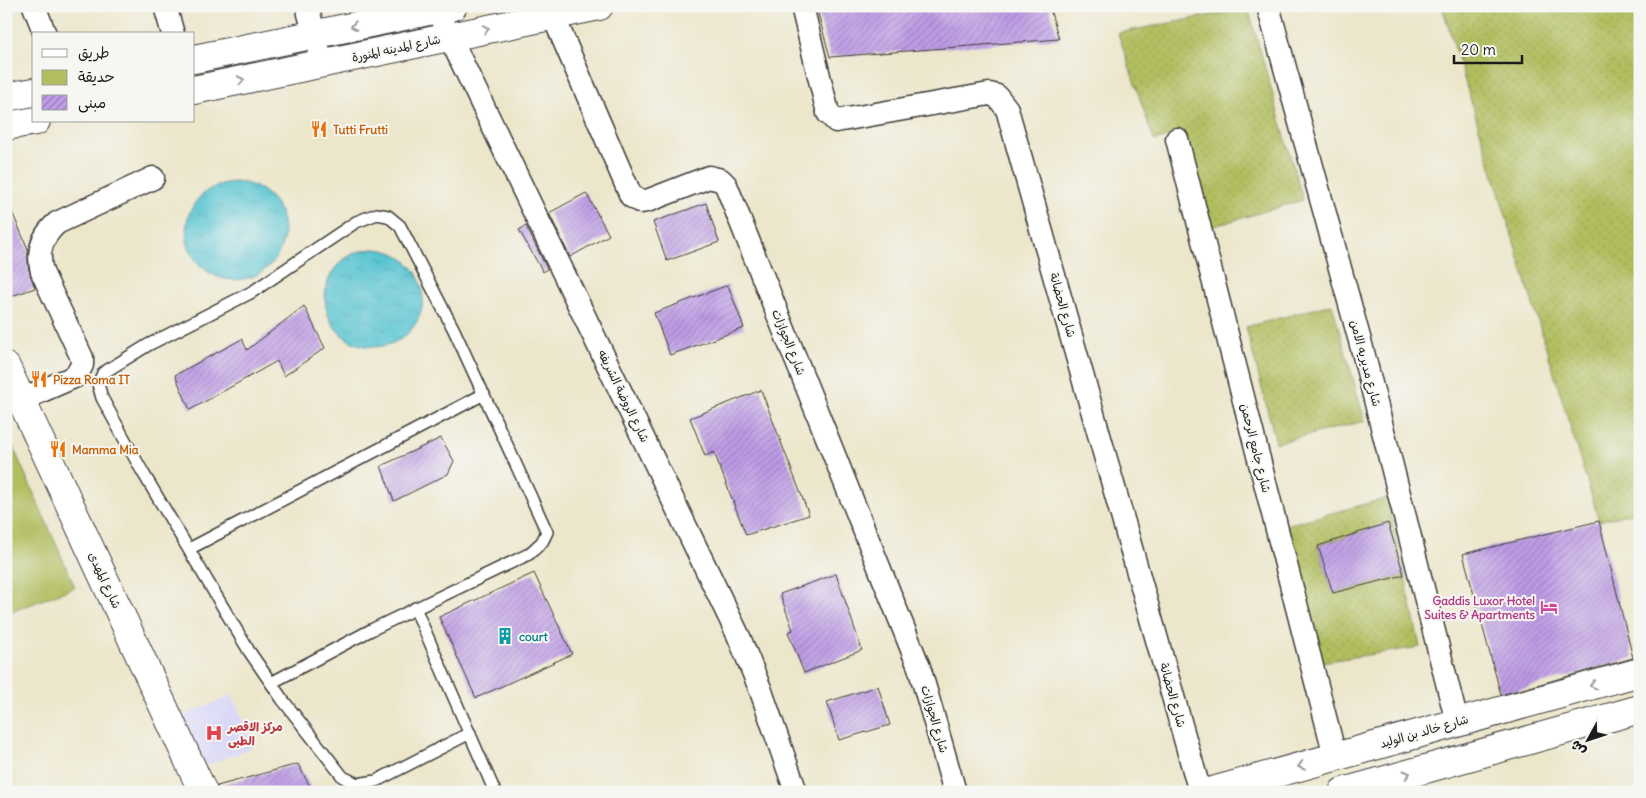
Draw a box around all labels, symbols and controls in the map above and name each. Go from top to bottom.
one-way arrow [349,20,358,31]
one-way arrow [482,24,491,35]
street label: شارع المدينه المنورة [350,31,442,67]
legend [32,32,195,122]
scale bar [1454,32,1521,64]
text: 20 m [1461,40,1496,59]
text: طريق [78,43,110,62]
text: حديقة [78,67,115,86]
one-way arrow [237,75,246,86]
text: مبنى [78,93,106,113]
restaurant icon: Tutti Frutti [309,119,329,139]
place label: Tutti Frutti [333,122,388,137]
street label: شارع الحضانة [1045,271,1079,340]
street label: شارع الجوازات [767,307,809,378]
street label: شارع مديريه الامن [1345,318,1385,408]
street label: شارع الروضة الشريفه [593,347,653,446]
restaurant icon: Pizza Roma IT [29,369,49,389]
place label: Pizza Roma IT [53,372,131,387]
street label: شارع جامع الرحمن [1236,402,1274,495]
restaurant icon: Mamma Mia [48,439,68,459]
place label: Mamma Mia [72,442,139,457]
street label: شارع المهدى [84,549,125,611]
place label: Gaddis Luxor Hotel Suites & Apartments [1424,593,1536,623]
hotel icon: Gaddis Luxor Hotel Suites & Apartments [1539,597,1559,617]
building icon: court [495,626,515,646]
place label: court [519,629,549,644]
street label: شارع الحضانة [1155,661,1189,730]
one-way arrow [1589,680,1597,690]
street label: شارع الجوازات [916,683,952,755]
street label: شارع خالد بن الوليد [1378,711,1471,753]
north arrow [1564,716,1614,766]
place label: مركز الاقصر الطبى [227,719,283,749]
hospital icon: مركز الاقصر الطبى [204,723,224,743]
text: ش [1566,737,1590,760]
one-way arrow [1297,760,1306,771]
one-way arrow [1402,769,1411,780]

